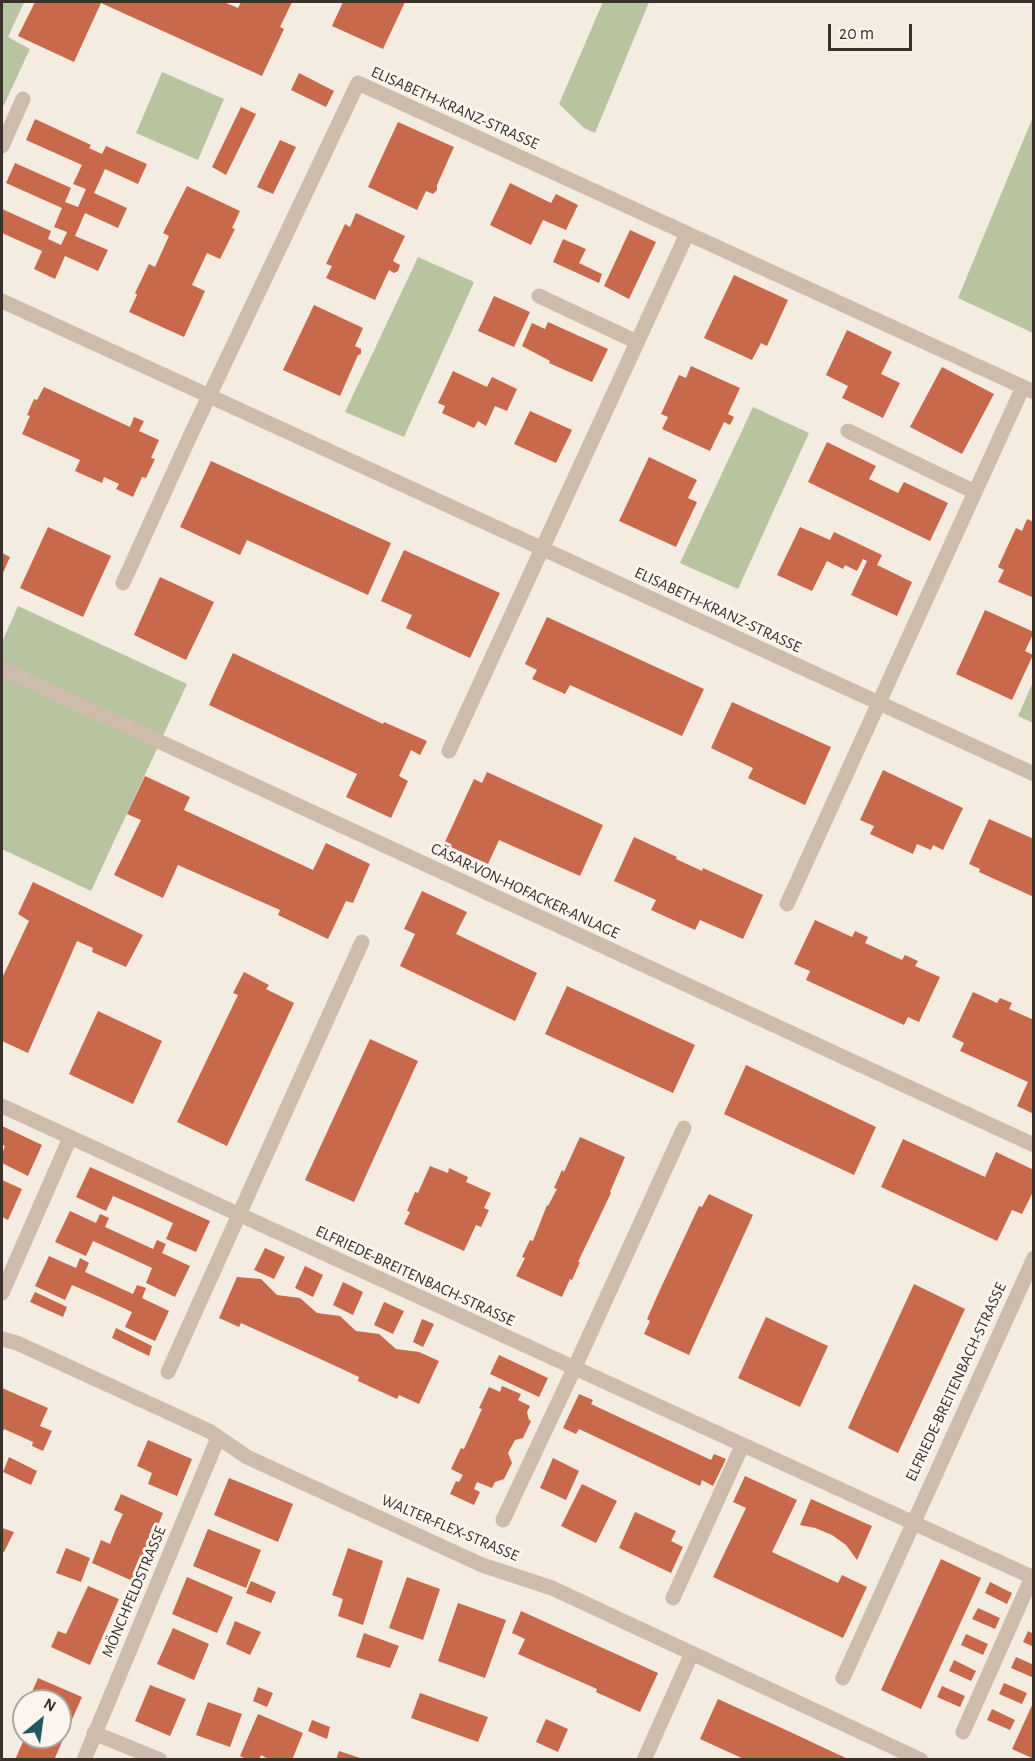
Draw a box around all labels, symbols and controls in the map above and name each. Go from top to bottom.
scale bar [831,12,915,50]
text: 20 m [839,25,874,43]
street label: ELISABETH-KRANZ-STRASSE [368,62,542,154]
street label: ELISABETH-KRANZ-STRASSE [632,563,804,657]
street label: CÄSAR-VON-HOFACKER-ANLAGE [428,839,622,943]
street label: ELFRIEDE-BREITENBACH-STRASSE [312,1221,518,1331]
street label: ELFRIEDE-BREITENBACH-STRASSE [901,1279,1011,1485]
street label: WALTER-FLEX-STRASSE [378,1490,522,1566]
street label: MÖNCHFELDSTRASSE [98,1524,170,1660]
north arrow [12,1689,72,1749]
text: N [41,1695,59,1715]

